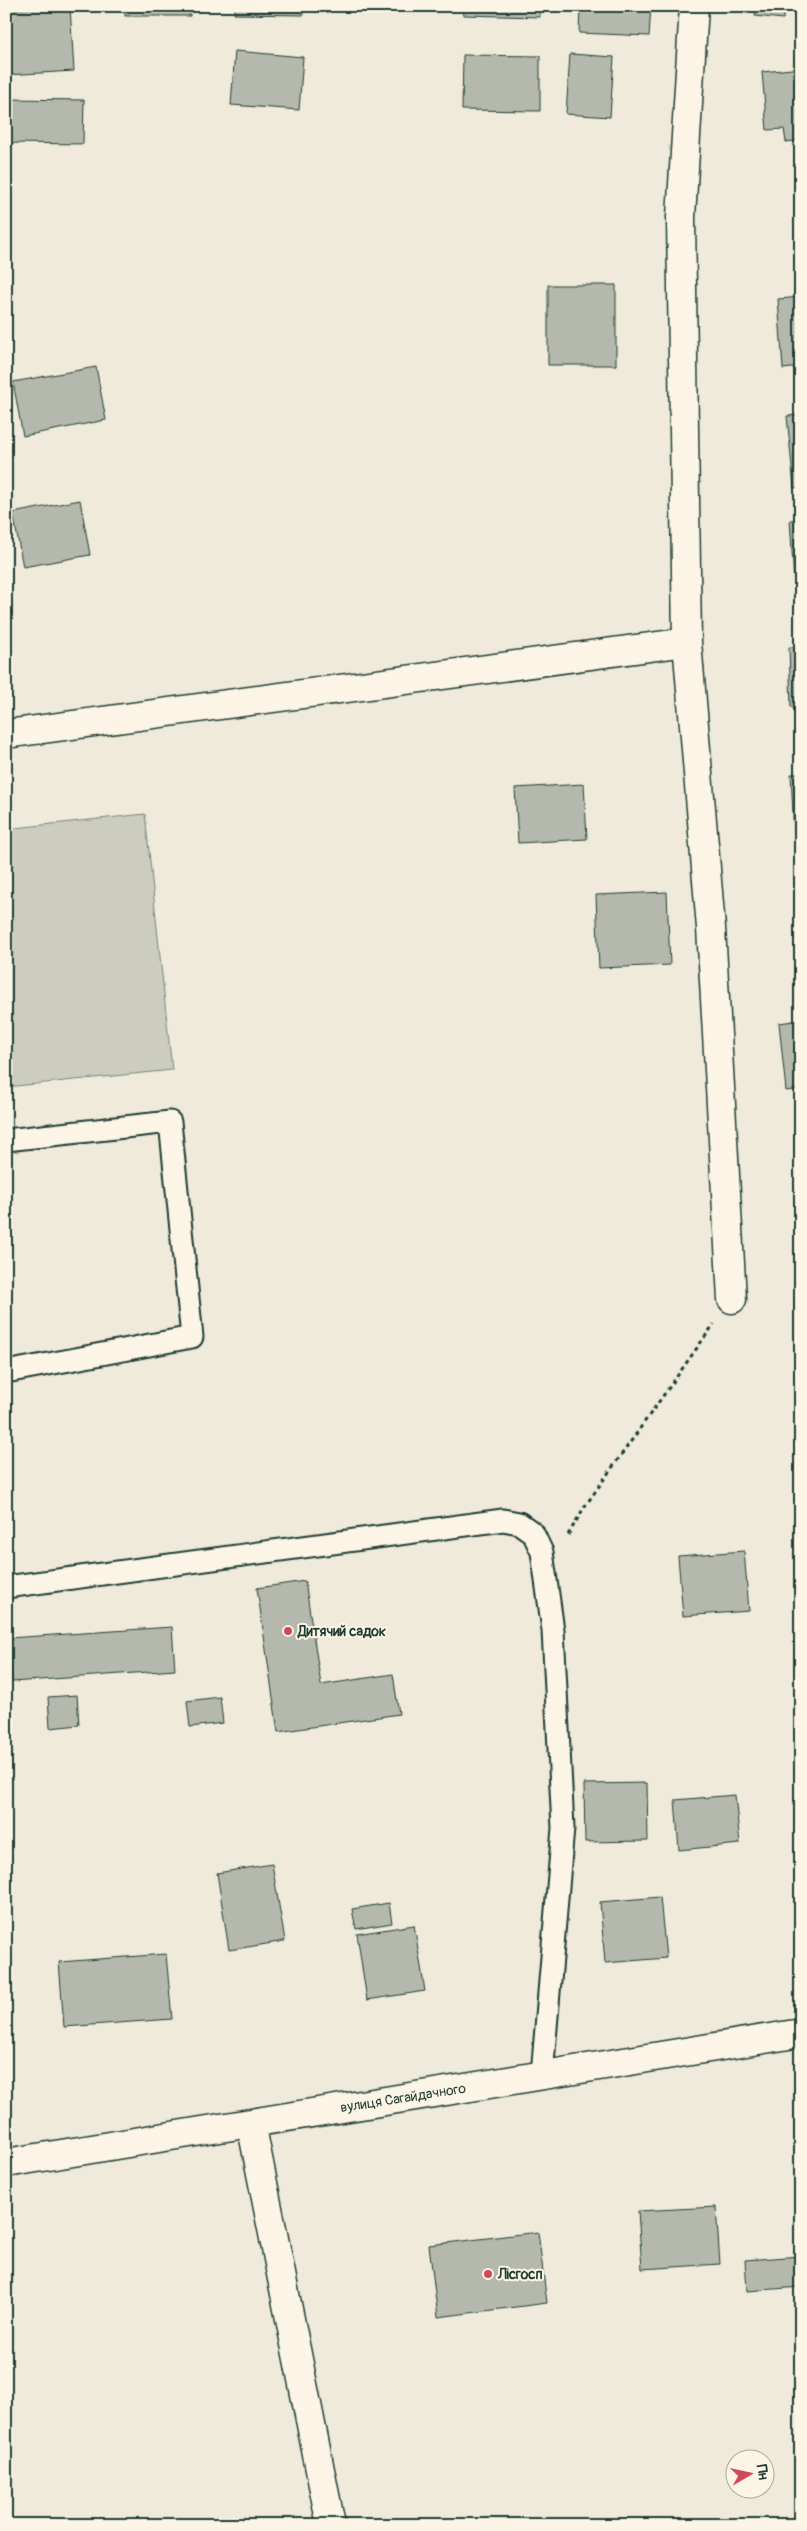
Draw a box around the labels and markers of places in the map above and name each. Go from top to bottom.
place label: Дитячий садок [297,1623,386,1640]
marker: Дитячий садок [282,1625,294,1637]
place label: Лісгосп [497,2266,543,2283]
marker: Лісгосп [482,2268,494,2280]

